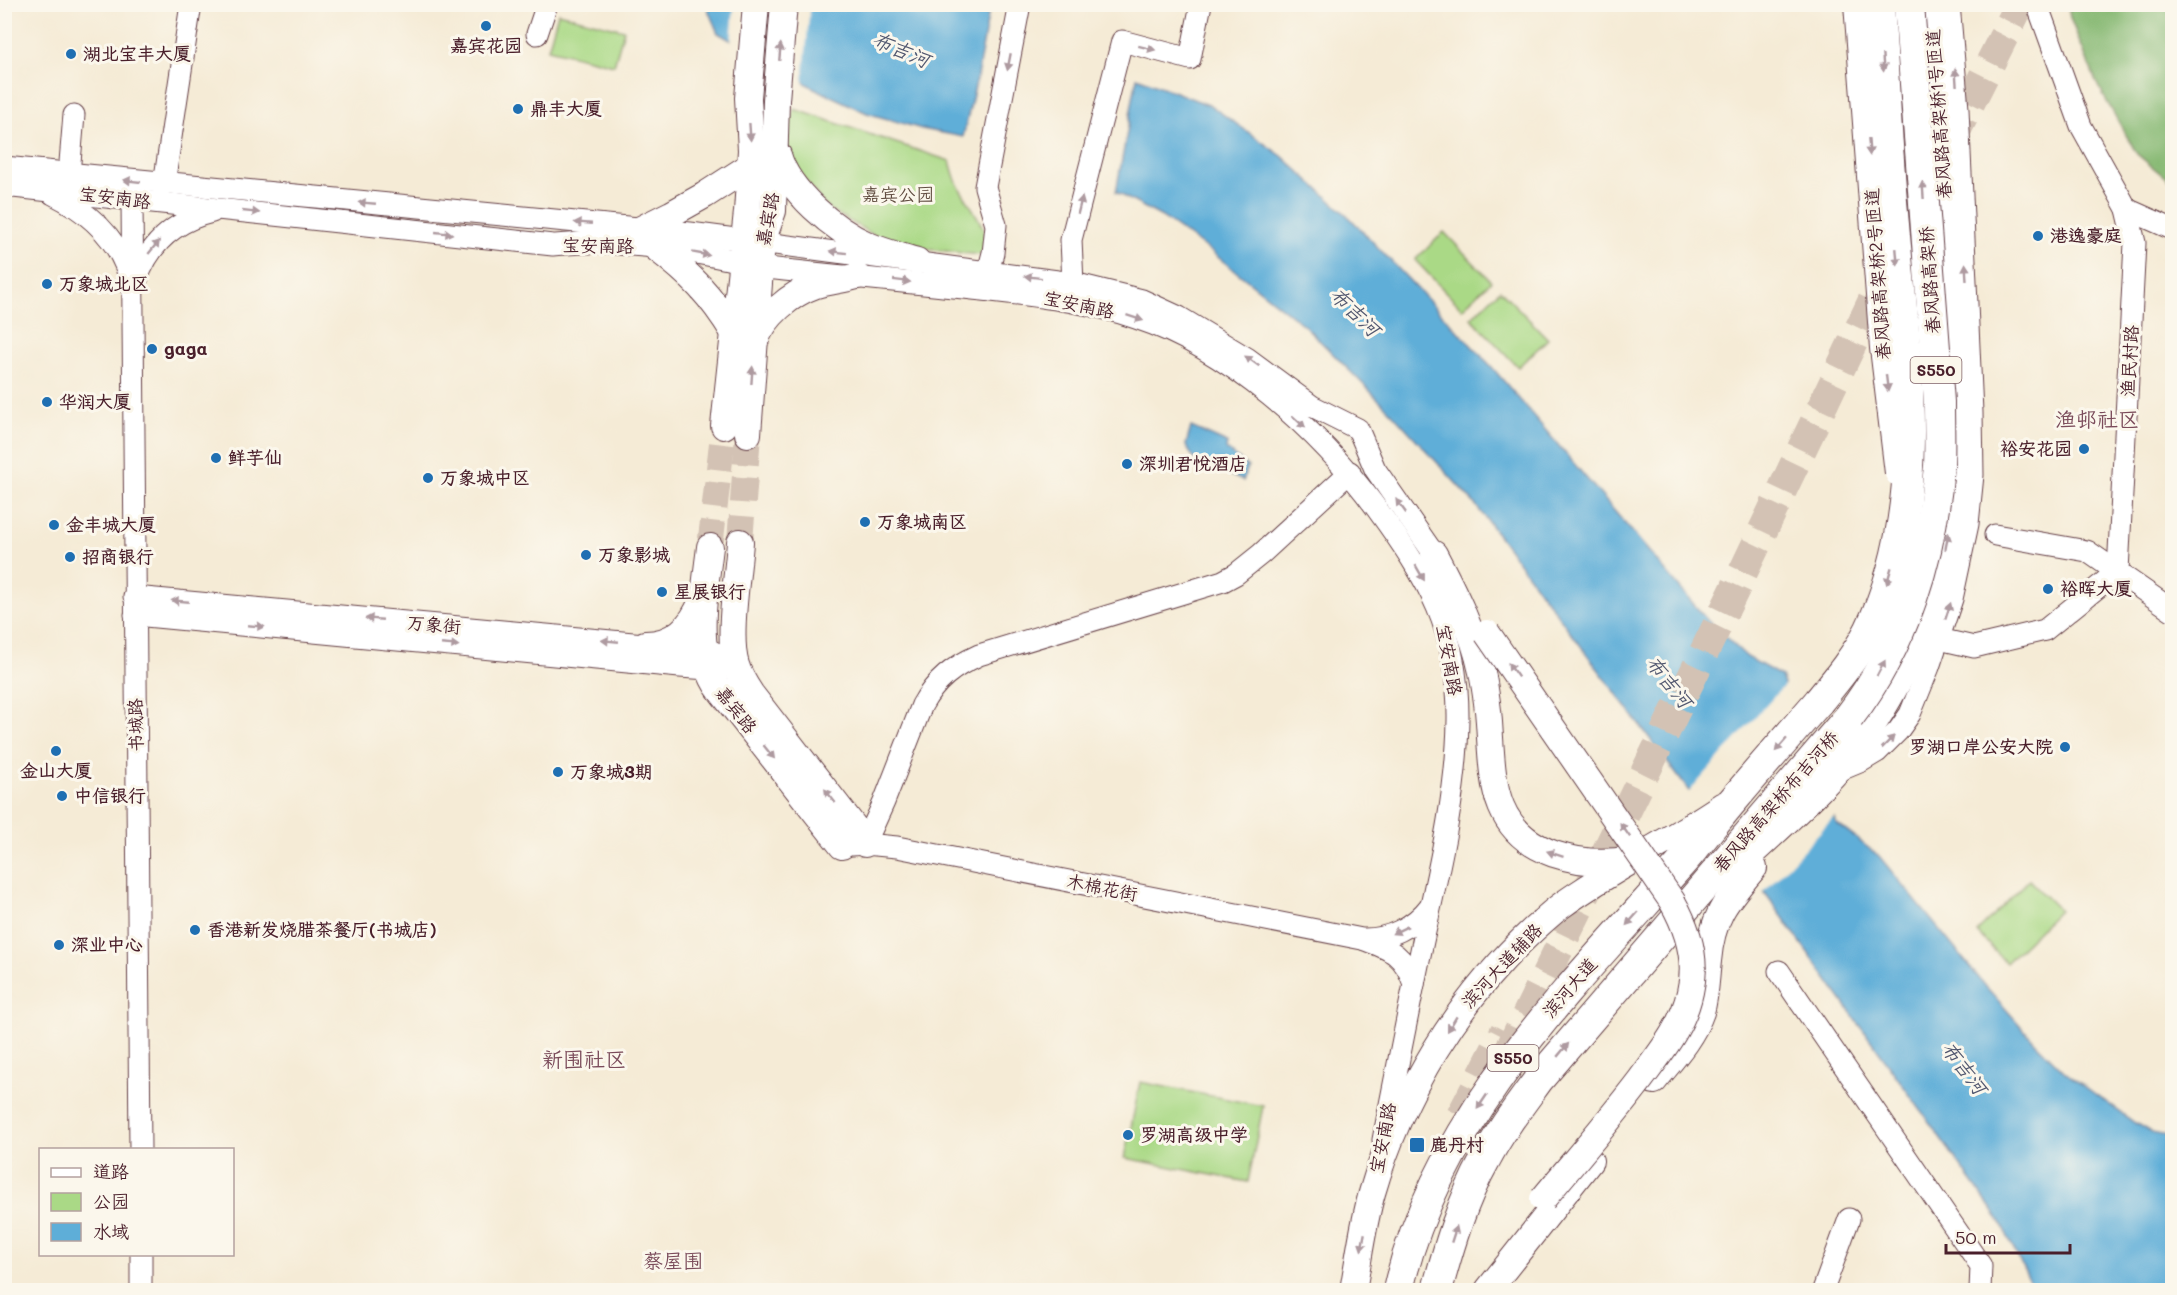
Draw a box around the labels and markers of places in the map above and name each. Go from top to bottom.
marker: 嘉宾花园 [479,19,493,33]
place label: 嘉宾花园 [450,33,522,57]
place label: 湖北宝丰大厦 [83,41,191,65]
marker: 湖北宝丰大厦 [64,47,78,61]
place label: 鼎丰大厦 [530,96,602,120]
marker: 鼎丰大厦 [511,102,525,116]
place label: 港逸豪庭 [2050,223,2122,247]
marker: 港逸豪庭 [2031,229,2045,243]
place label: 万象城北区 [59,271,149,295]
marker: 万象城北区 [40,277,54,291]
place label: gaga [164,336,208,360]
marker: gaga [145,342,159,356]
place label: 华润大厦 [59,389,131,413]
marker: 华润大厦 [40,395,54,409]
place label: 裕安花园 [2000,436,2072,460]
marker: 裕安花园 [2077,442,2091,456]
place label: 鲜芋仙 [228,445,282,469]
marker: 鲜芋仙 [209,451,223,465]
place label: 深圳君悦酒店 [1139,451,1247,475]
marker: 深圳君悦酒店 [1120,457,1134,471]
place label: 万象城中区 [440,465,530,489]
marker: 万象城中区 [421,471,435,485]
place label: 万象城南区 [877,509,967,533]
place label: 金丰城大厦 [66,512,156,536]
marker: 万象城南区 [858,515,872,529]
marker: 金丰城大厦 [47,518,61,532]
place label: 万象影城 [598,542,670,566]
place label: 招商银行 [82,544,154,568]
marker: 万象影城 [579,548,593,562]
marker: 招商银行 [63,550,77,564]
place label: 裕晖大厦 [2060,576,2132,600]
place label: 星展银行 [674,579,746,603]
marker: 裕晖大厦 [2041,582,2055,596]
marker: 星展银行 [655,585,669,599]
place label: 罗湖口岸公安大院 [1909,734,2053,758]
marker: 罗湖口岸公安大院 [2058,740,2072,754]
marker: 金山大厦 [49,744,63,758]
place label: 金山大厦 [20,758,92,782]
place label: 万象城3期 [570,759,653,783]
marker: 万象城3期 [551,765,565,779]
place label: 中信银行 [74,783,146,807]
marker: 中信银行 [55,789,69,803]
place label: 香港新发烧腊茶餐厅(书城店) [207,917,437,941]
marker: 香港新发烧腊茶餐厅(书城店) [188,923,202,937]
place label: 深业中心 [71,932,143,956]
marker: 深业中心 [52,938,66,952]
place label: 罗湖高级中学 [1140,1122,1248,1146]
marker: 罗湖高级中学 [1121,1128,1135,1142]
place label: 鹿丹村 [1430,1132,1484,1156]
marker: 鹿丹村 [1408,1136,1426,1154]

